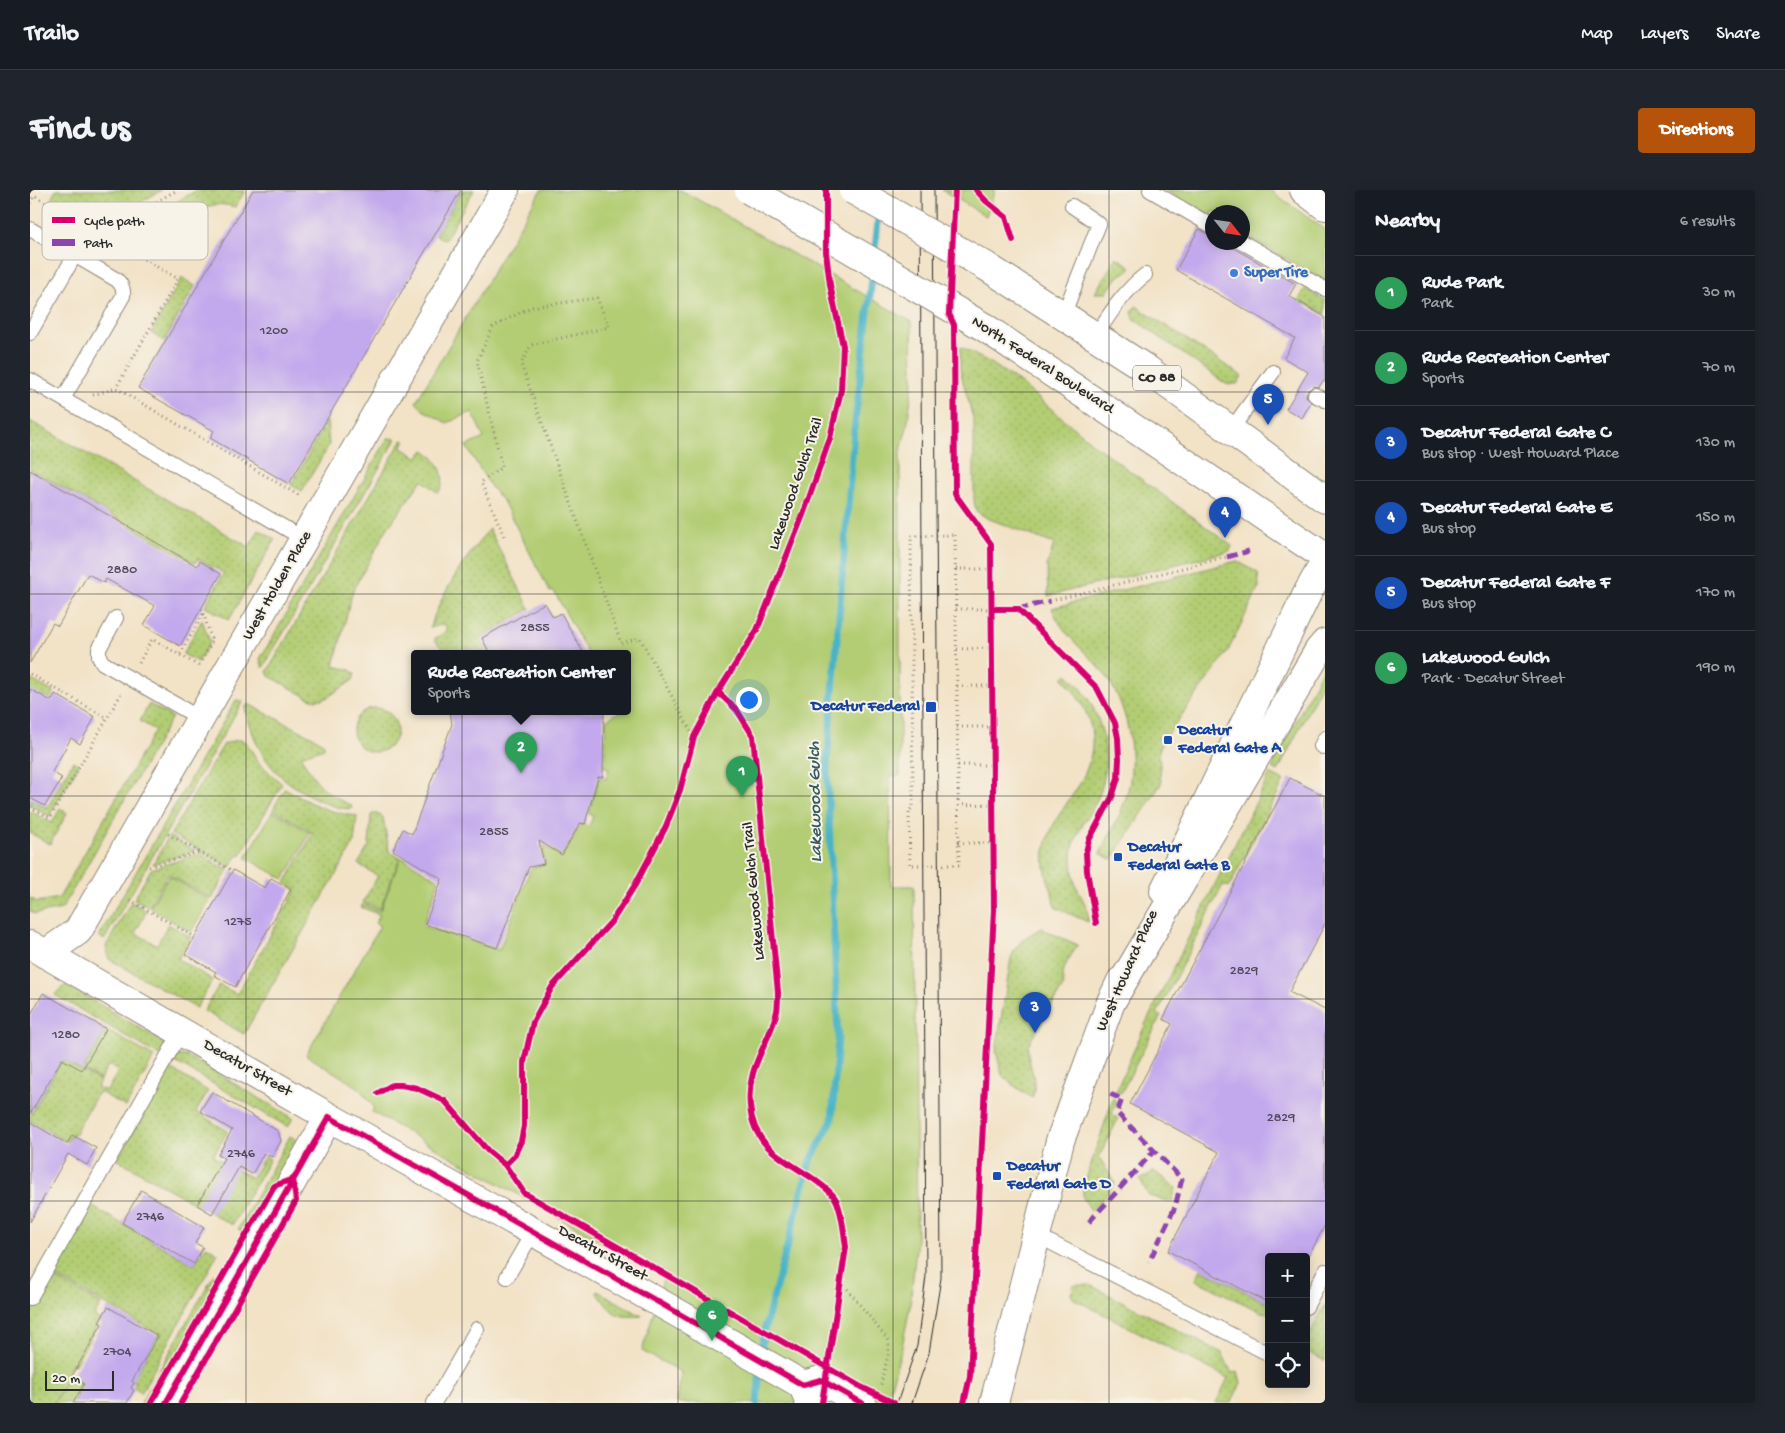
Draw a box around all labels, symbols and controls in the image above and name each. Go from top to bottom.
text: Trailo [25,20,79,49]
text: Map [1581,24,1613,45]
text: Layers [1641,24,1688,45]
text: Share [1716,24,1760,45]
button: Directions [1638,108,1755,153]
text: Find us [30,110,130,151]
legend [42,202,208,260]
north arrow [1205,205,1250,250]
text: Nearby [1375,210,1440,235]
text: 6 results [1680,213,1735,232]
text: Cycle path [84,214,145,231]
text: Path [83,236,113,253]
place label: Super Tire [1244,264,1309,283]
marker: Super Tire [1228,267,1240,279]
text: Rude Park [1422,272,1503,295]
text: 1 [1388,284,1394,303]
text: 30 m [1702,284,1735,303]
text: Park [1422,295,1453,314]
street label: North Federal Boulevard [967,313,1118,420]
house number: 1200 [259,323,288,340]
text: Rude Recreation Center [1422,347,1608,370]
text: 2 [1387,359,1395,378]
text: 70 m [1702,359,1735,378]
road number: CO 88 [1133,366,1181,390]
text: Sports [1422,370,1464,389]
pin: 5 [1252,384,1284,425]
street label: Lakewood Gulch Trail [765,415,829,553]
text: Decatur Federal Gate C [1422,422,1610,445]
text: 3 [1387,434,1395,453]
text: 130 m [1696,434,1735,453]
text: Bus stop · West Howard Place [1422,445,1619,464]
pin: 4 [1209,497,1241,538]
text: Decatur Federal Gate E [1422,497,1612,520]
text: 4 [1387,509,1395,528]
text: 150 m [1696,509,1735,528]
text: Bus stop [1422,520,1476,539]
street label: West Holden Place [239,527,317,644]
house number: 2880 [107,562,137,579]
text: Decatur Federal Gate F [1422,572,1610,595]
text: 5 [1387,584,1395,603]
text: 170 m [1696,584,1735,603]
text: Bus stop [1422,595,1476,614]
house number: 2855 [520,620,550,637]
text: Lakewood Gulch [1422,647,1550,670]
popup [411,650,631,715]
text: 6 [1387,659,1395,678]
text: 190 m [1696,659,1735,678]
text: Rude Recreation Center [428,662,614,685]
text: Park · Decatur Street [1422,670,1564,689]
text: Sports [428,685,470,704]
your location [736,687,762,713]
place label: Decatur Federal [809,698,920,717]
marker: Decatur Federal [924,700,938,714]
place label: Decatur Federal Gate A [1176,722,1283,759]
pin: 2 [505,732,537,773]
marker: Decatur Federal Gate A [1162,734,1174,746]
water label: Lakewood Gulch [804,741,828,863]
pin: 1 [726,756,758,797]
street label: Lakewood Gulch Trail [739,821,771,961]
house number: 2855 [479,824,509,841]
place label: Decatur Federal Gate B [1126,839,1231,876]
marker: Decatur Federal Gate B [1112,851,1124,863]
street label: West Howard Place [1093,907,1164,1034]
house number: 1275 [223,914,252,931]
house number: 2829 [1230,963,1258,980]
pin: 3 [1019,992,1051,1033]
house number: 1280 [51,1027,80,1044]
street label: Decatur Street [198,1035,296,1103]
house number: 2829 [1267,1110,1295,1127]
house number: 2746 [227,1146,256,1163]
place label: Decatur Federal Gate D [1005,1158,1112,1195]
marker: Decatur Federal Gate D [991,1170,1003,1182]
house number: 2746 [136,1209,165,1226]
street label: Decatur Street [553,1221,651,1287]
map controls [1265,1253,1310,1388]
button: + [1265,1253,1310,1298]
button: − [1265,1298,1310,1343]
pin: 6 [696,1300,728,1341]
button: locate [1265,1343,1310,1388]
house number: 2704 [103,1344,132,1361]
scale bar [45,1368,114,1391]
text: 20 m [52,1371,80,1388]

